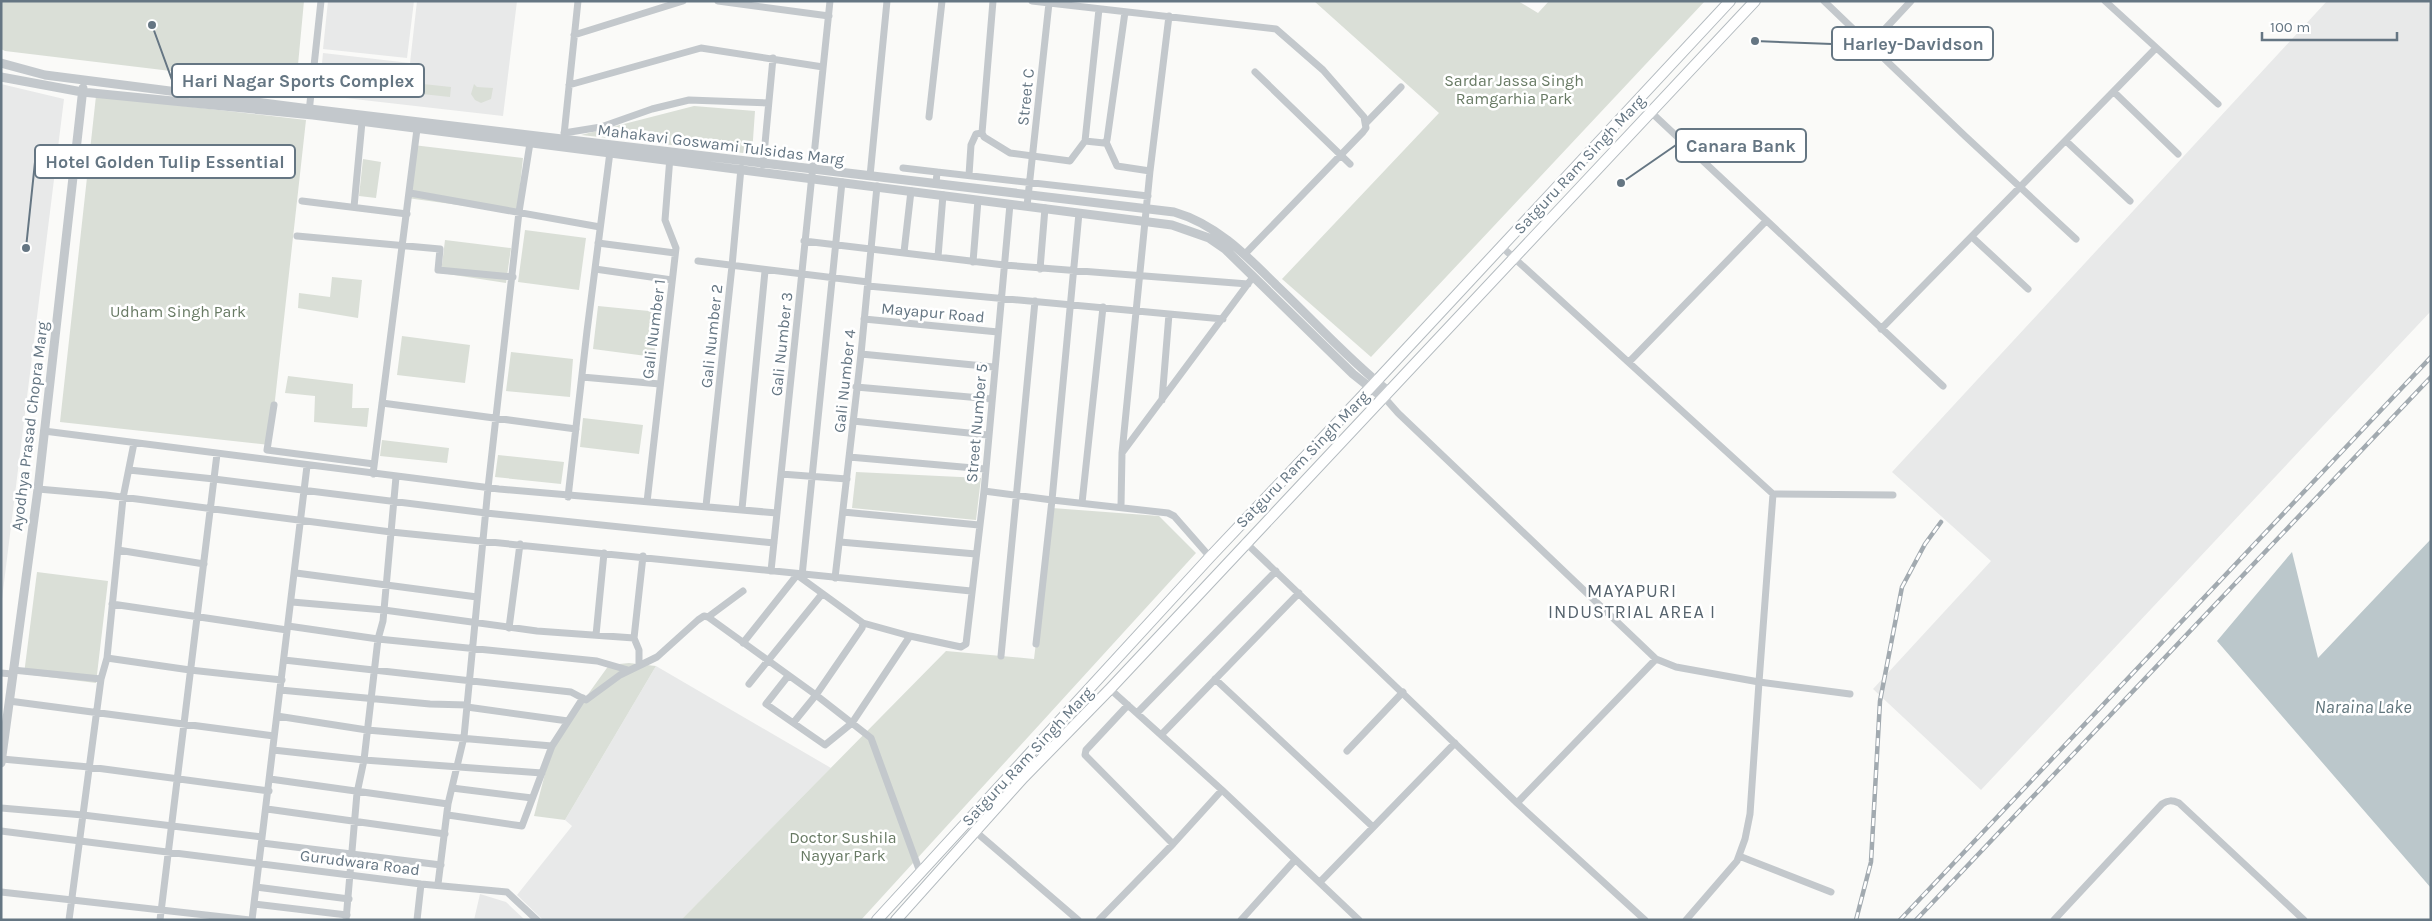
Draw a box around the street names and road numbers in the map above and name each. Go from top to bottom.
street label: Street C [1013,67,1038,127]
street label: Satguru Ram Singh Marg [1510,91,1649,238]
street label: Mahakavi Goswami Tulsidas Marg [597,120,845,169]
street label: Gali Number 1 [638,278,669,380]
street label: Gali Number 2 [697,283,726,389]
street label: Gali Number 3 [767,291,796,397]
street label: Mayapur Road [880,298,986,326]
street label: Ayodhya Prasad Chopra Marg [7,320,52,532]
street label: Gali Number 4 [830,328,859,434]
street label: Street Number 5 [962,363,991,483]
street label: Satguru Ram Singh Marg [1232,387,1373,532]
street label: Satguru Ram Singh Marg [958,683,1097,830]
street label: Gurudwara Road [299,846,421,879]

